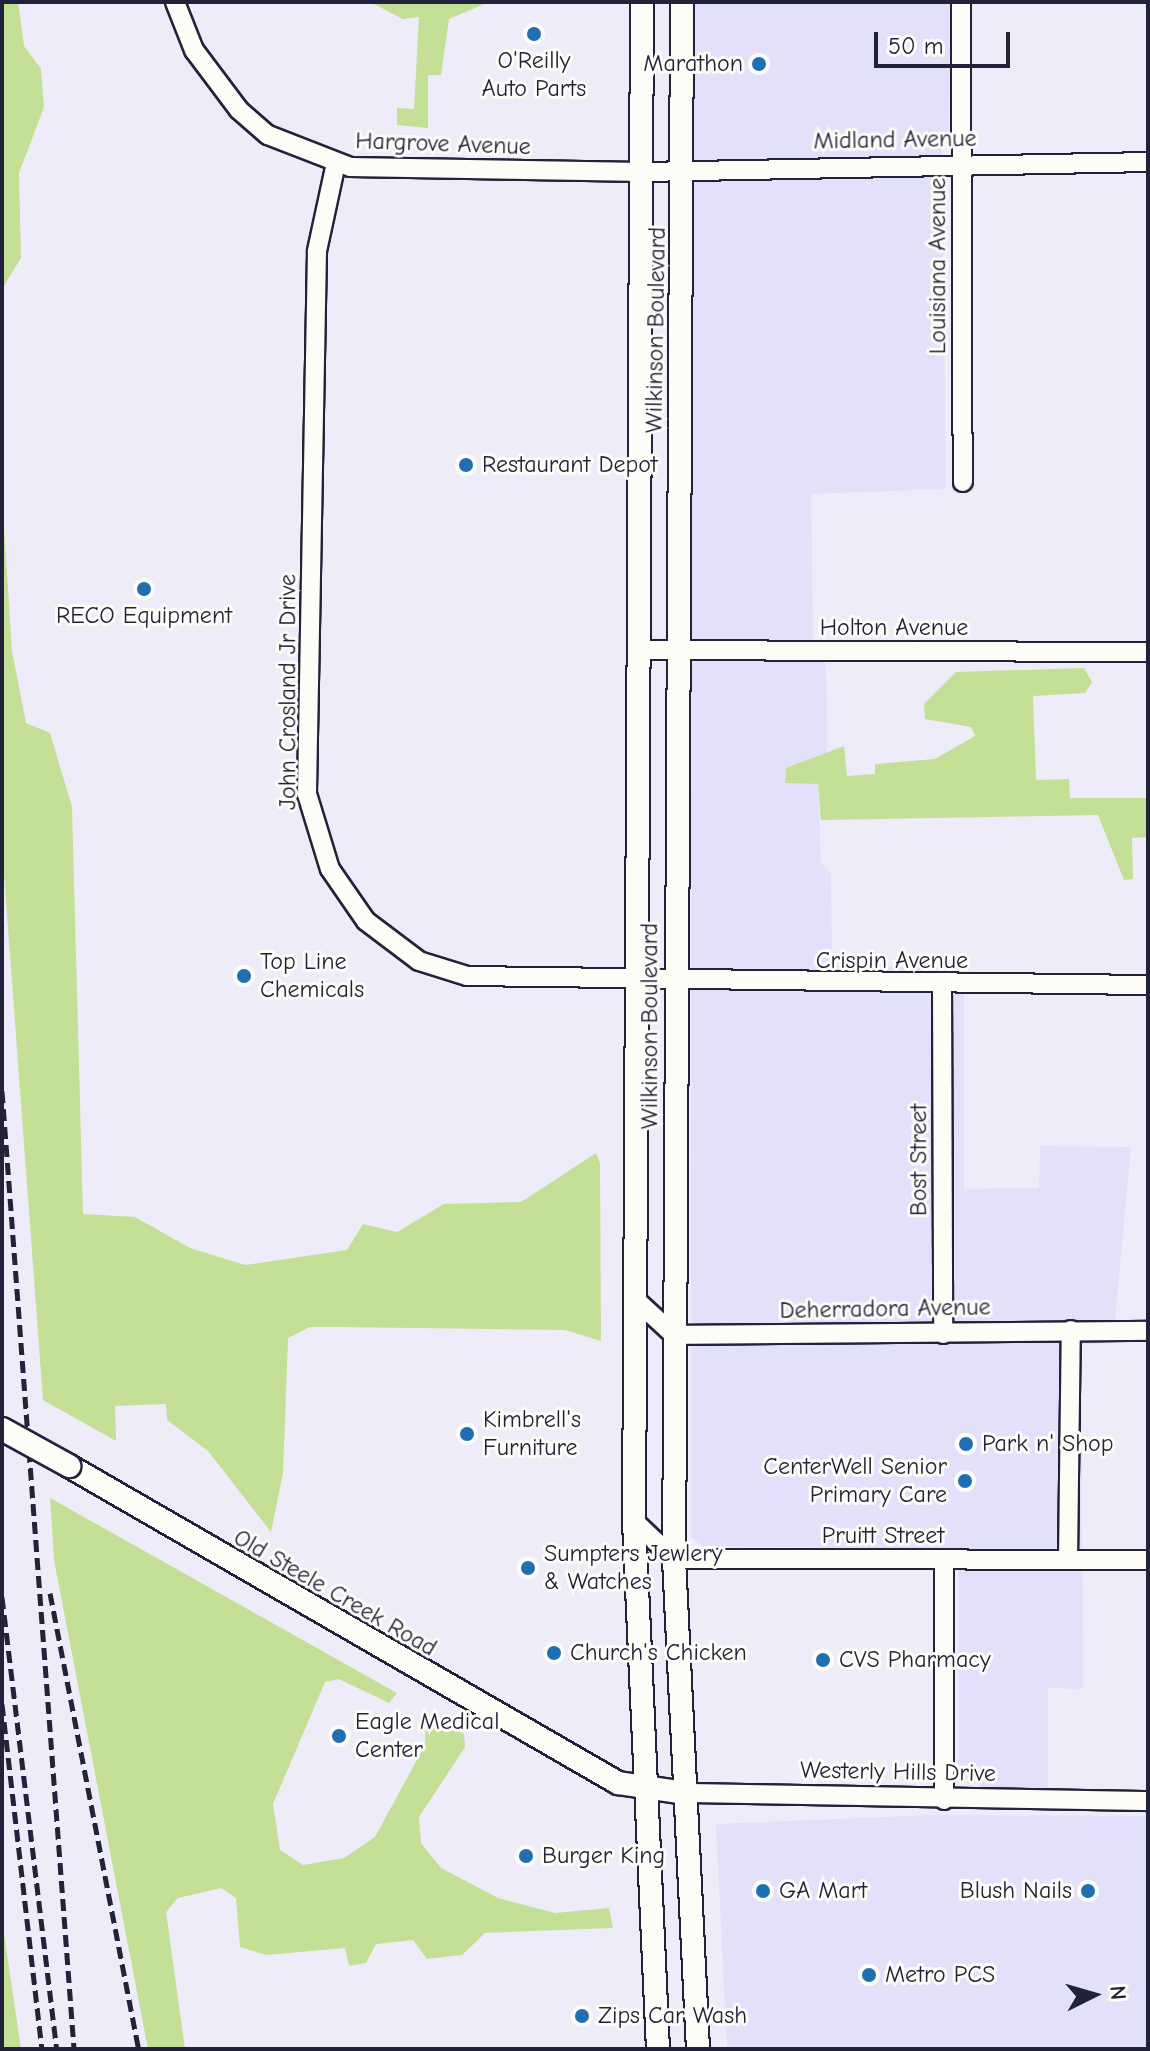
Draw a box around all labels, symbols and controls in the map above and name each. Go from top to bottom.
scale bar [878,16,1014,66]
marker: O'Reilly Auto Parts [525,25,543,43]
text: 50 m [888,32,944,60]
place label: O'Reilly Auto Parts [482,47,586,103]
place label: Marathon [643,50,743,78]
marker: Marathon [750,55,768,73]
street label: Midland Avenue [813,124,977,156]
street label: Hargrove Avenue [355,127,531,161]
street label: Louisiana Avenue [924,178,952,354]
street label: Wilkinson Boulevard [640,227,672,433]
place label: Restaurant Depot [482,451,658,479]
marker: Restaurant Depot [457,456,475,474]
street label: John Crosland Jr Drive [274,574,302,810]
marker: RECO Equipment [135,580,153,598]
place label: RECO Equipment [56,602,232,630]
street label: Holton Avenue [820,614,968,642]
street label: Wilkinson Boulevard [636,923,664,1129]
street label: Crispin Avenue [816,947,968,975]
place label: Top Line Chemicals [260,948,364,1004]
marker: Top Line Chemicals [235,967,253,985]
street label: Bost Street [905,1104,933,1216]
street label: Deherradora Avenue [779,1293,991,1325]
place label: Kimbrell's Furniture [483,1406,581,1462]
marker: Kimbrell's Furniture [458,1425,476,1443]
place label: Park n' Shop [982,1430,1114,1458]
marker: Park n' Shop [957,1435,975,1453]
place label: CenterWell Senior Primary Care [763,1453,947,1509]
marker: CenterWell Senior Primary Care [954,1470,976,1492]
street label: Pruitt Street [822,1522,944,1550]
street label: Old Steele Creek Road [228,1523,442,1663]
place label: Sumpters Jewlery & Watches [544,1540,722,1596]
marker: Sumpters Jewlery & Watches [519,1559,537,1577]
place label: Church's Chicken [570,1639,747,1667]
marker: Church's Chicken [545,1644,563,1662]
place label: CVS Pharmacy [839,1646,991,1674]
marker: CVS Pharmacy [814,1651,832,1669]
place label: Eagle Medical Center [355,1708,499,1764]
marker: Eagle Medical Center [330,1727,348,1745]
street label: Westerly Hills Drive [800,1756,996,1788]
place label: Burger King [542,1842,665,1870]
marker: Burger King [517,1847,535,1865]
place label: GA Mart [779,1877,867,1905]
place label: Blush Nails [960,1877,1072,1905]
marker: GA Mart [754,1882,772,1900]
marker: Blush Nails [1079,1882,1097,1900]
north arrow [1054,1955,1134,2035]
place label: Metro PCS [885,1961,995,1989]
marker: Metro PCS [860,1966,878,1984]
text: N [1104,1985,1131,2001]
place label: Zips Car Wash [598,2002,747,2030]
marker: Zips Car Wash [573,2007,591,2025]

